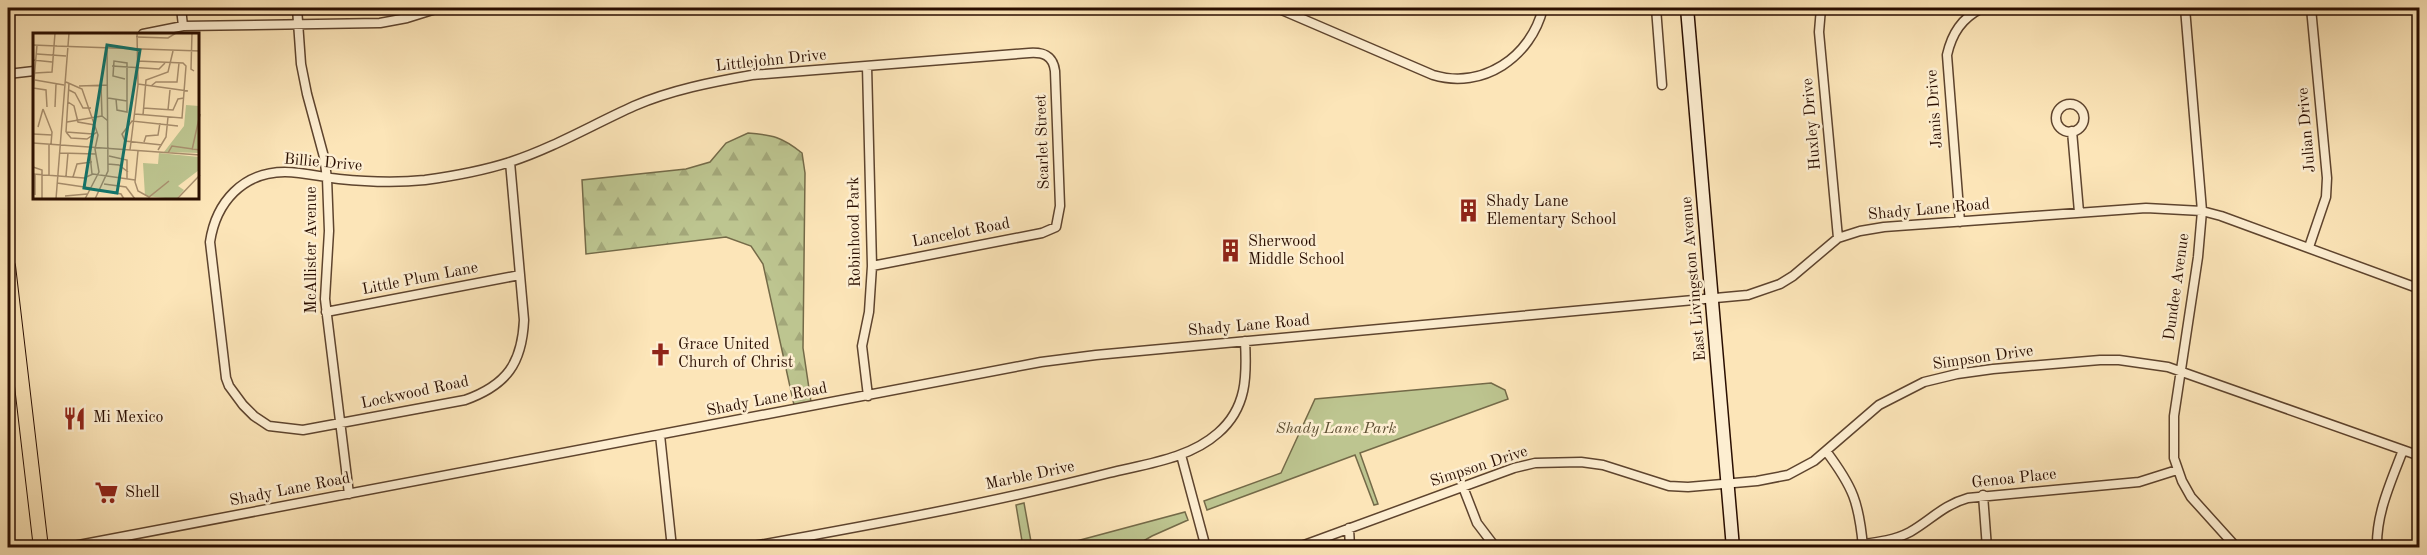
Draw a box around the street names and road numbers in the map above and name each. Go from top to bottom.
street label: Littlejohn Drive [715,47,827,75]
street label: Janis Drive [1924,69,1946,149]
street label: Huxley Drive [1800,77,1824,171]
street label: Julian Drive [2295,87,2319,173]
street label: Scarlet Street [1033,94,1053,190]
street label: Billie Drive [283,152,363,174]
street label: Robinhood Park [846,176,864,288]
street label: McAllister Avenue [304,186,320,314]
street label: East Livingston Avenue [1679,196,1709,362]
street label: Shady Lane Road [1867,197,1991,223]
street label: Lancelot Road [911,216,1011,250]
street label: Dundee Avenue [2162,232,2192,342]
street label: Little Plum Lane [361,260,479,298]
street label: Shady Lane Road [1187,313,1311,339]
street label: Simpson Drive [1932,343,2034,373]
street label: Lockwood Road [360,374,470,412]
street label: Shady Lane Road [705,380,829,420]
street label: Simpson Drive [1428,444,1530,490]
street label: Marble Drive [984,459,1076,493]
street label: Genoa Place [1971,467,2057,491]
street label: Shady Lane Road [228,470,352,510]

